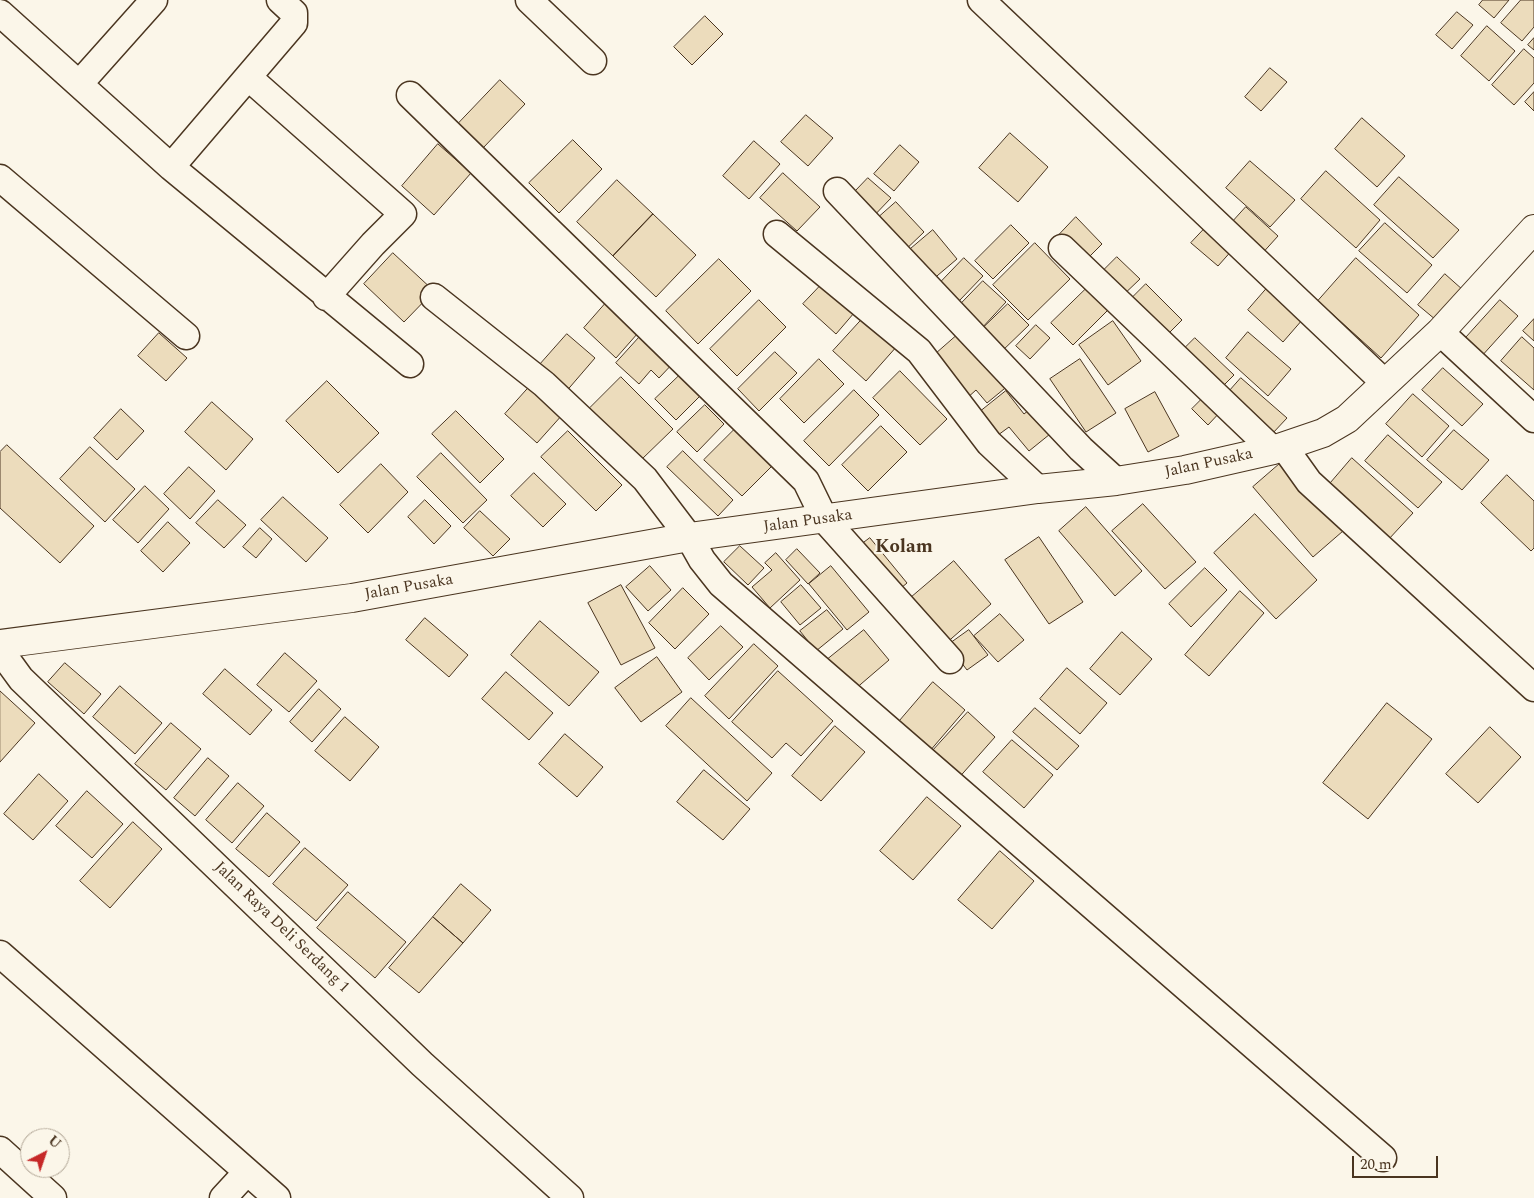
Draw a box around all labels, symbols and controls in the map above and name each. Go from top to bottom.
street label: Jalan Pusaka [1163,445,1255,483]
street label: Jalan Pusaka [762,506,854,538]
district label: Kolam [875,537,933,559]
street label: Jalan Pusaka [363,571,455,605]
street label: Jalan Raya Deli Serdang 1 [209,858,353,998]
north arrow [20,1128,70,1178]
text: U [43,1130,66,1154]
scale bar [1354,1146,1440,1178]
text: 20 m [1360,1153,1392,1176]

